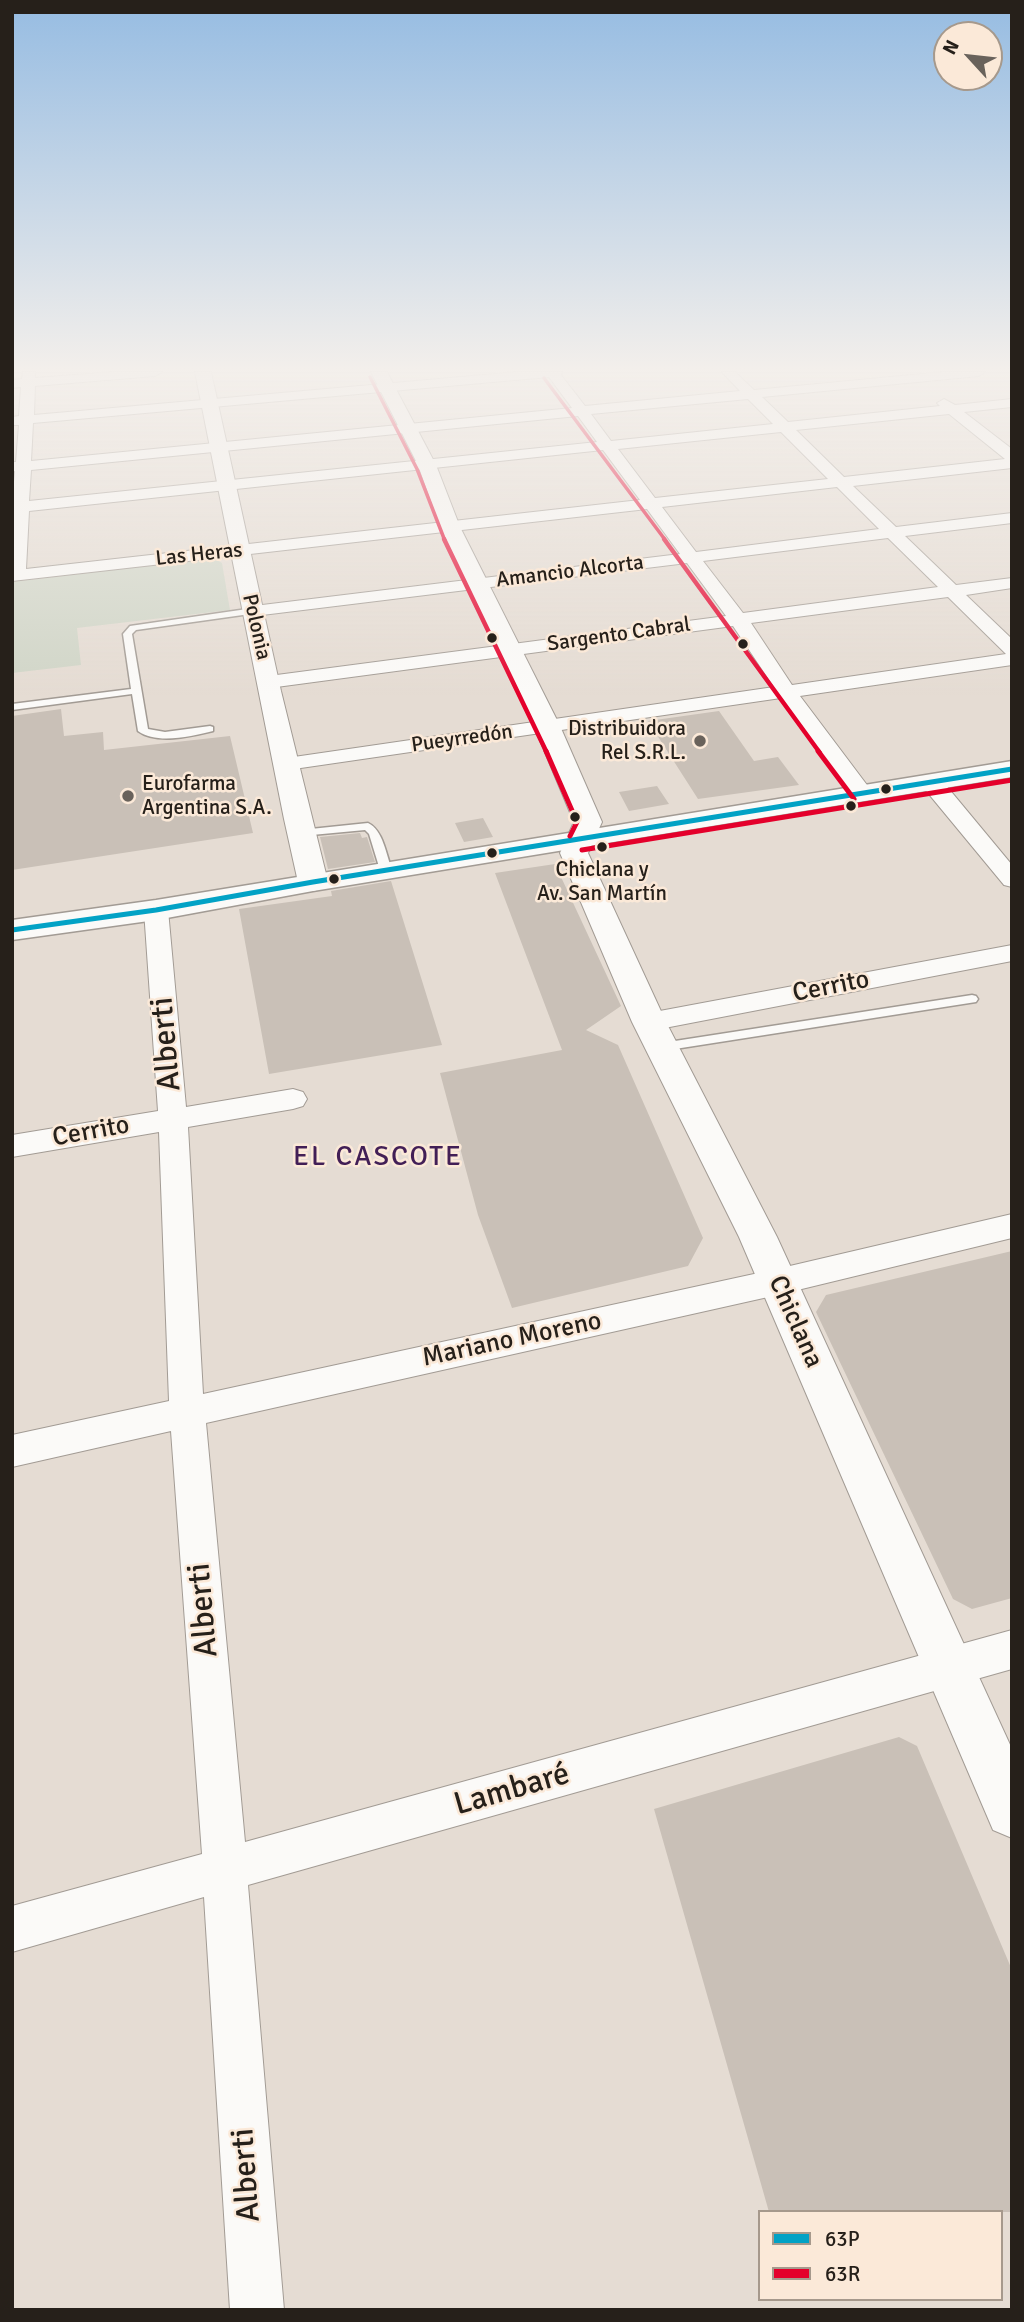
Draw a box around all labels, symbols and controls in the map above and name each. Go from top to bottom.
north arrow [933,21,1003,91]
text: N [937,36,965,59]
street label: Las Heras [154,538,244,572]
street label: Amancio Alcorta [495,550,645,594]
street label: Polonia [236,592,276,662]
street label: Sargento Cabral [546,612,692,658]
unlabelled marker [485,631,499,645]
unlabelled marker [736,637,750,651]
place label: Distribuidora Rel S.R.L. [568,716,686,766]
street label: Pueyrredón [410,719,514,759]
marker: Distribuidora Rel S.R.L. [692,733,708,749]
place label: Eurofarma Argentina S.A. [142,771,272,821]
unlabelled marker [879,782,893,796]
marker: Eurofarma Argentina S.A. [120,788,136,804]
unlabelled marker [844,799,858,813]
unlabelled marker [568,810,582,824]
marker: Chiclana y Av. San Martín [595,840,609,854]
unlabelled marker [485,846,499,860]
place label: Chiclana y Av. San Martín [537,857,667,907]
unlabelled marker [327,872,341,886]
street label: Cerrito [790,964,872,1010]
street label: Alberti [144,995,190,1093]
street label: Cerrito [50,1110,132,1154]
district label: EL CASCOTE [294,1141,462,1175]
street label: Chiclana [761,1271,829,1373]
street label: Mariano Moreno [420,1306,604,1374]
street label: Alberti [181,1561,227,1659]
street label: Lambaré [450,1755,574,1825]
street label: Alberti [225,2127,269,2223]
legend [758,2210,1003,2301]
text: 63P [825,2226,860,2252]
text: 63R [825,2261,860,2287]

